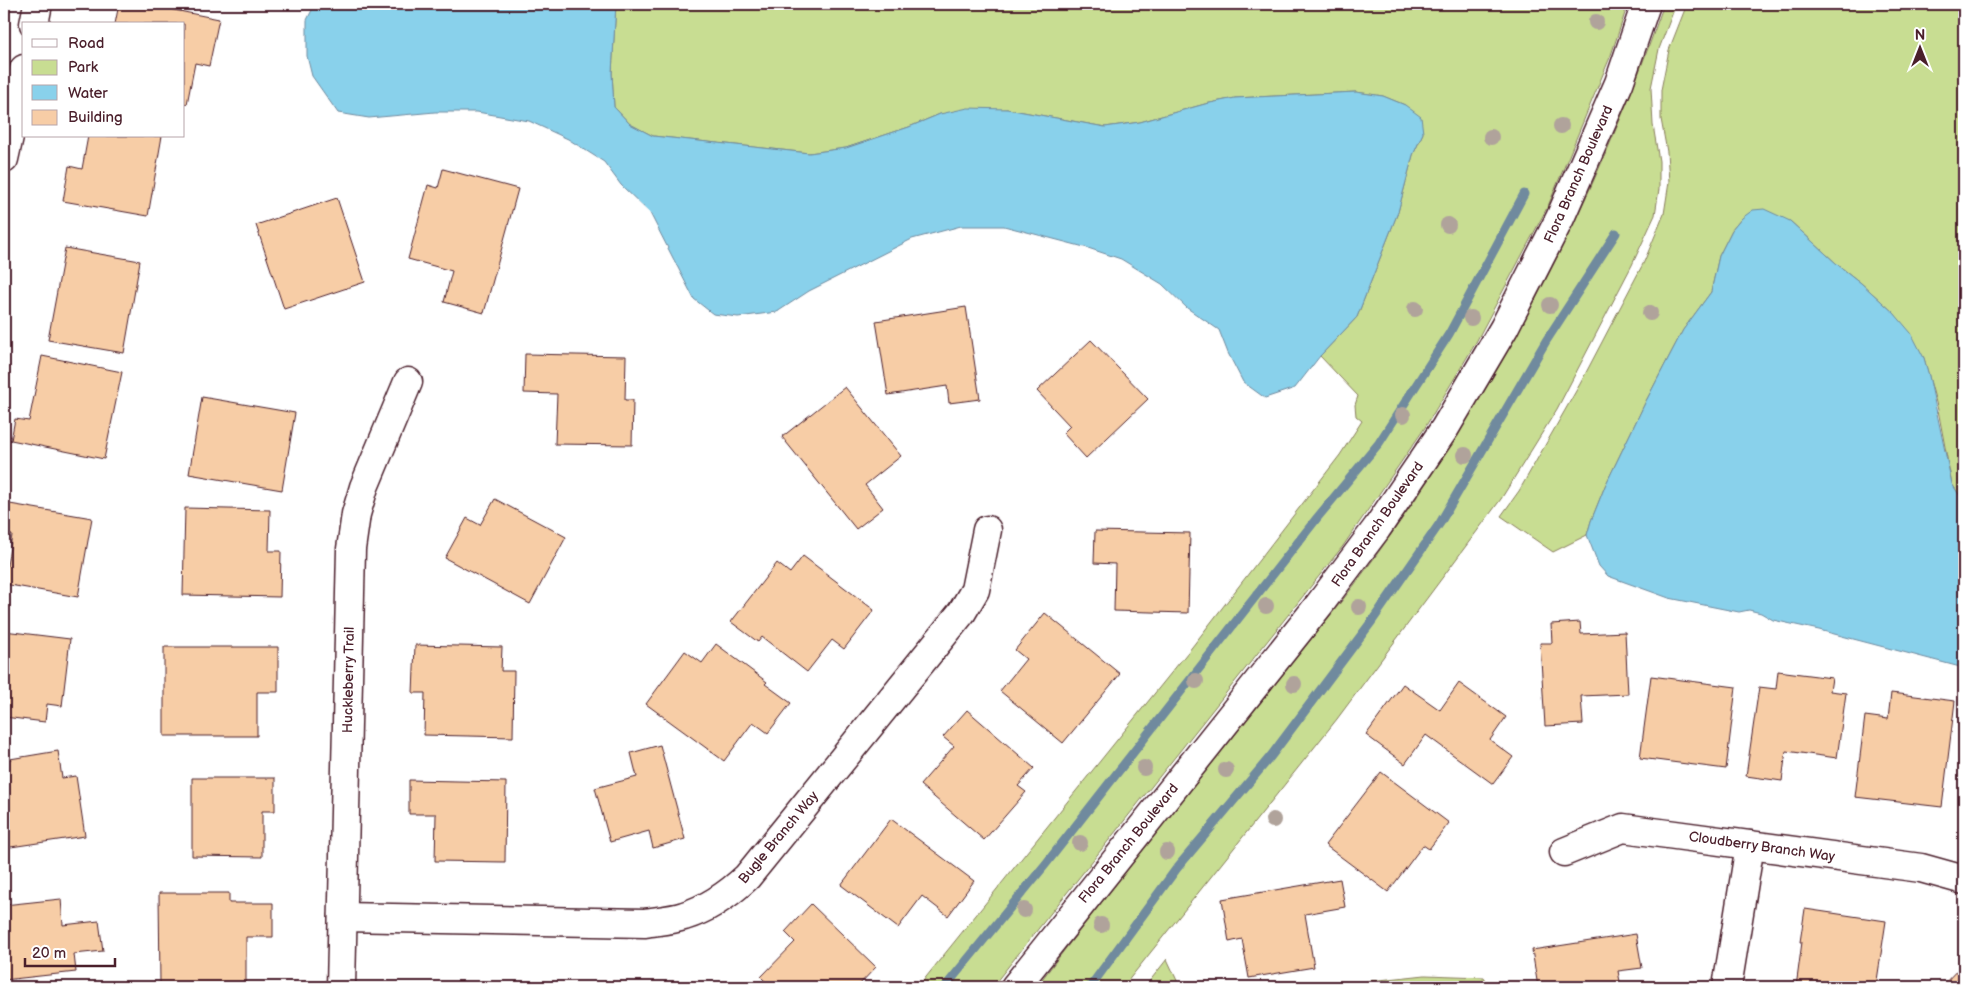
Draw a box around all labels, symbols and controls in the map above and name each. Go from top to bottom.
legend [22,22,185,138]
north arrow [1896,22,1946,72]
text: N [1915,27,1925,44]
text: Road [68,34,104,53]
text: Park [68,58,99,77]
text: Water [68,84,108,103]
street label: Flora Branch Boulevard [1540,103,1616,246]
text: Building [68,108,123,127]
street label: Flora Branch Boulevard [1328,459,1427,590]
street label: Huckleberry Trail [339,627,358,733]
street label: Flora Branch Boulevard [1075,780,1182,906]
street label: Bugle Branch Way [735,787,822,887]
street label: Cloudberry Branch Way [1688,828,1837,865]
scale bar [25,936,115,968]
text: 20 m [32,944,66,963]

